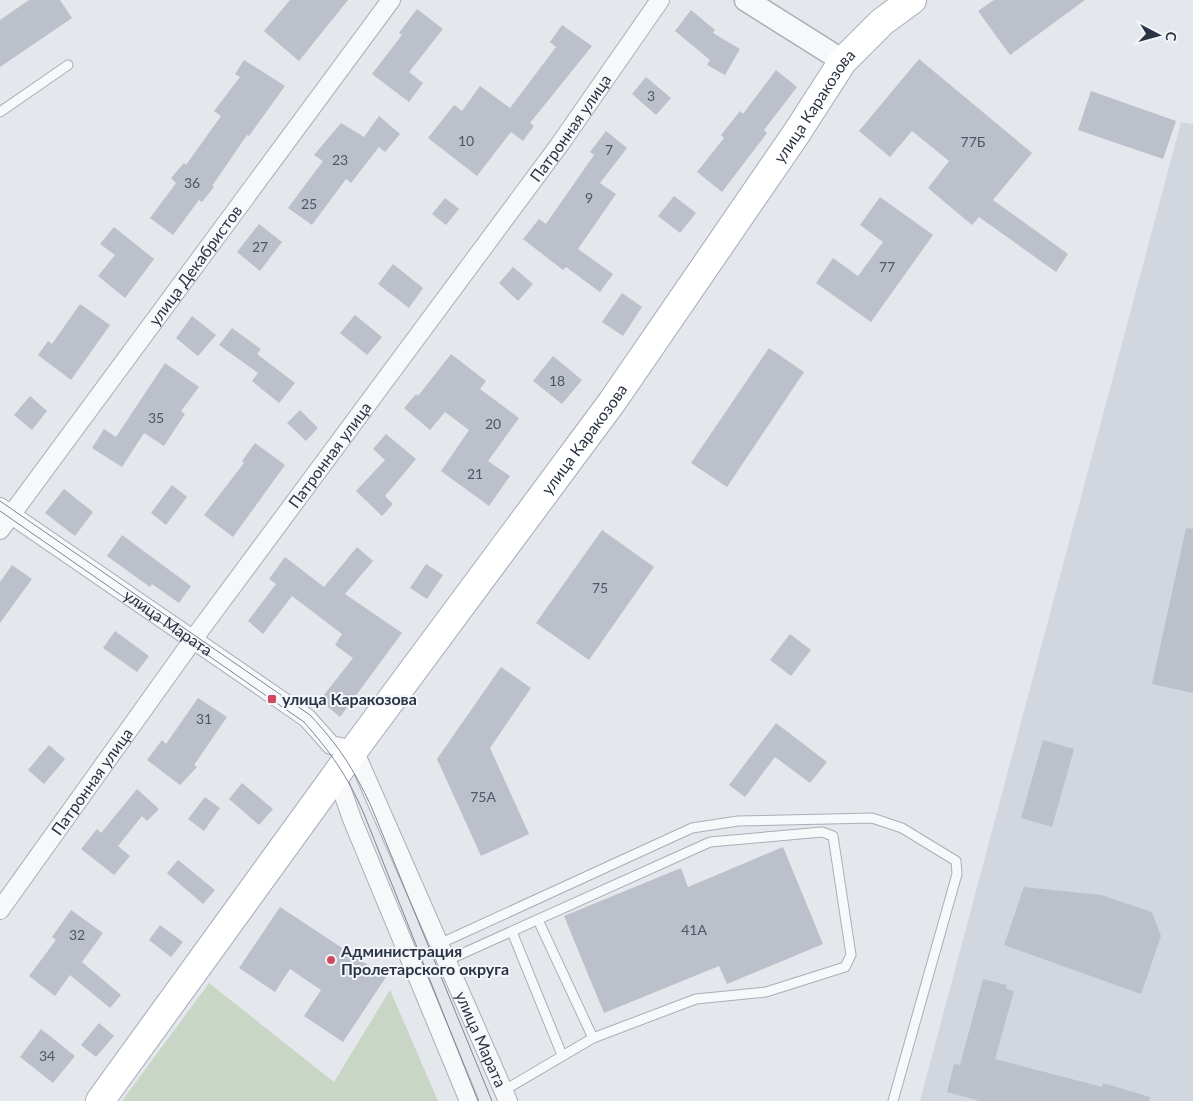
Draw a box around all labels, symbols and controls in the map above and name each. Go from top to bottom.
north arrow [1133,10,1183,60]
text: С [1162,31,1180,43]
street label: улица Каракозова [769,45,858,166]
street label: Патронная улица [525,70,615,185]
house number: 3 [647,87,655,104]
house number: 10 [458,132,474,149]
house number: 77Б [961,133,986,150]
house number: 7 [605,141,613,158]
house number: 23 [332,151,348,168]
house number: 36 [184,174,200,191]
house number: 9 [585,189,593,206]
house number: 25 [301,195,317,212]
street label: улица Декабристов [144,201,246,329]
house number: 27 [252,238,268,255]
house number: 77 [879,258,895,275]
house number: 18 [549,372,565,389]
street label: улица Каракозова [537,380,631,498]
street label: Патронная улица [284,398,375,511]
house number: 35 [148,409,164,426]
house number: 20 [485,415,501,432]
house number: 21 [467,465,483,482]
house number: 75 [592,579,608,596]
street label: улица Марата [121,585,216,659]
place label: улица Каракозова [282,689,417,708]
marker: улица Каракозова [266,693,278,705]
house number: 31 [196,710,212,727]
street label: Патронная улица [47,724,136,838]
house number: 75А [470,788,496,805]
house number: 41А [681,921,707,938]
house number: 32 [69,926,85,943]
place label: Администрация Пролетарского округа [340,941,509,978]
marker: Администрация Пролетарского округа [325,954,337,966]
street label: улица Марата [452,988,511,1090]
house number: 34 [39,1047,55,1064]

